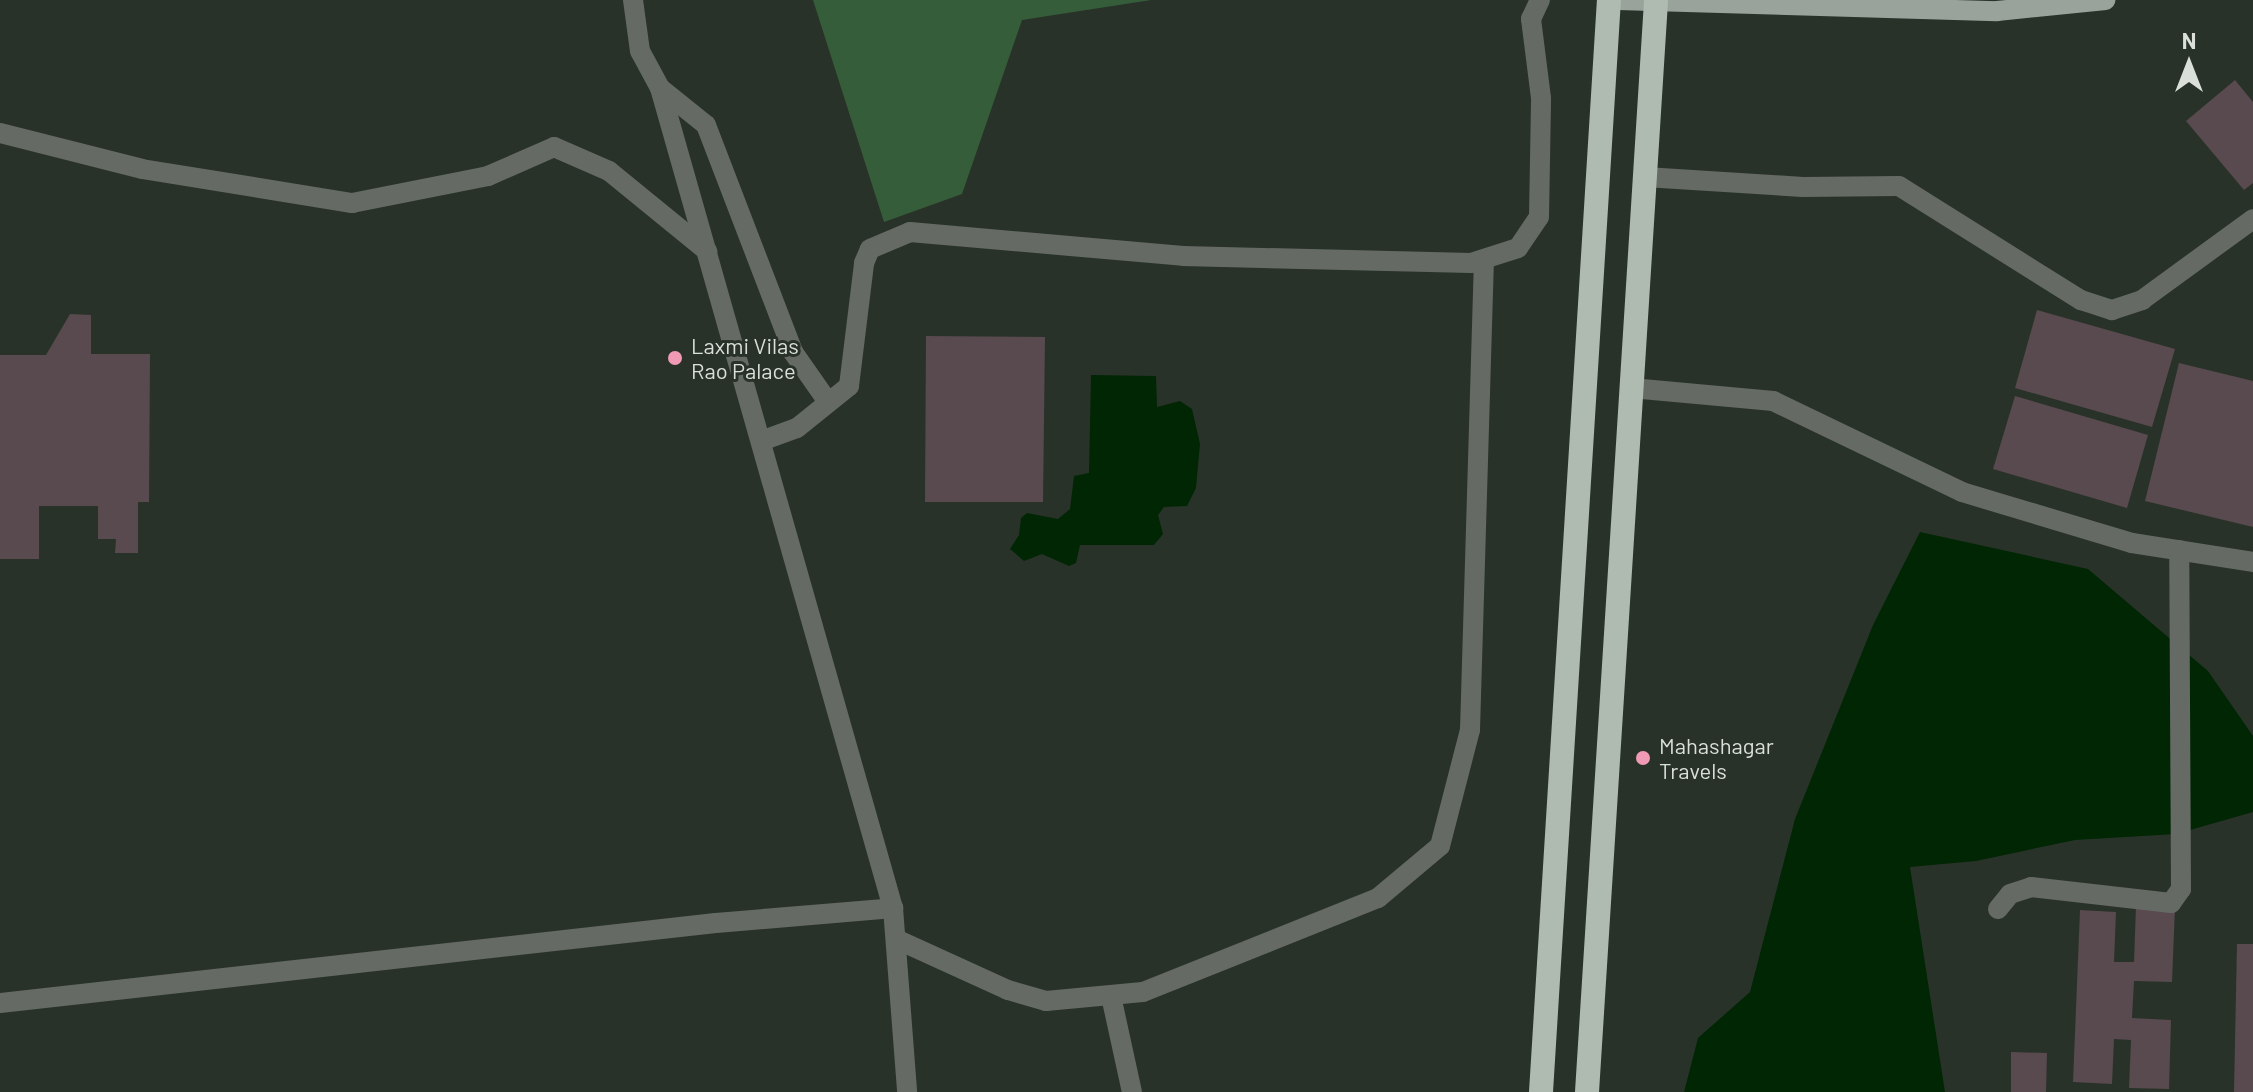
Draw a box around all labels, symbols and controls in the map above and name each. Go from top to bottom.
north arrow [2149,24,2229,104]
text: N [2182,27,2196,53]
place label: Laxmi Vilas Rao Palace [691,332,799,384]
marker: Laxmi Vilas Rao Palace [666,349,684,367]
place label: Mahashagar Travels [1659,732,1774,784]
marker: Mahashagar Travels [1634,749,1652,767]

